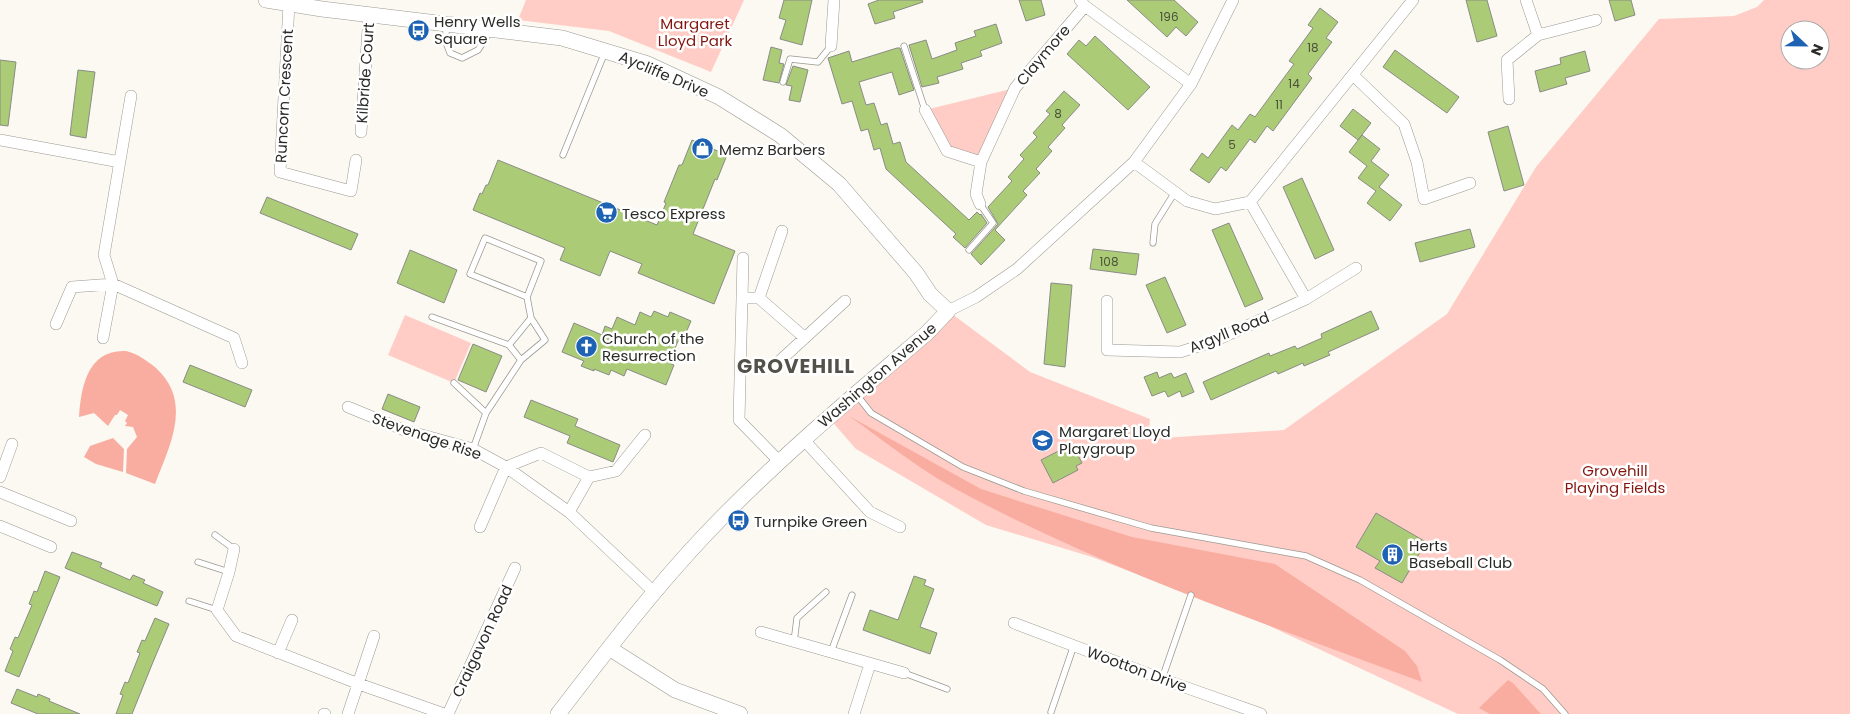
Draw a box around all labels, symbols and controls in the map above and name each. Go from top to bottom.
house number: 196 [1159,8,1179,25]
place label: Henry Wells Square [434,11,521,49]
park label: Margaret Lloyd Park [658,13,733,51]
bus stop icon: Henry Wells Square [406,18,430,42]
street label: Claymore [1011,20,1075,90]
north arrow [1780,20,1830,70]
street label: Kilbride Court [351,22,379,124]
street label: Runcorn Crescent [270,29,298,163]
house number: 18 [1307,39,1319,56]
text: N [1806,41,1828,58]
street label: Aycliffe Drive [616,46,712,102]
house number: 14 [1288,75,1300,92]
house number: 11 [1275,96,1283,113]
house number: 8 [1054,105,1062,122]
house number: 5 [1228,136,1236,153]
shop icon: Memz Barbers [691,137,715,161]
place label: Memz Barbers [719,139,825,160]
supermarket icon: Tesco Express [594,201,618,225]
place label: Tesco Express [622,203,726,224]
house number: 108 [1100,253,1118,270]
street label: Argyll Road [1186,306,1272,358]
street label: Washington Avenue [813,318,941,432]
place label: Church of the Resurrection [602,328,704,366]
church icon: Church of the Resurrection [574,335,598,359]
district label: GROVEHILL [737,352,855,380]
street label: Stevenage Rise [369,407,485,465]
place label: Margaret Lloyd Playgroup [1059,421,1171,459]
school or university icon: Margaret Lloyd Playgroup [1031,428,1055,452]
park label: Grovehill Playing Fields [1565,460,1665,498]
bus stop icon: Turnpike Green [726,509,750,533]
place label: Turnpike Green [754,511,867,532]
place label: Herts Baseball Club [1409,535,1512,573]
building icon: Herts Baseball Club [1381,542,1405,566]
street label: Craigavon Road [447,581,517,701]
street label: Wootton Drive [1084,641,1190,697]

